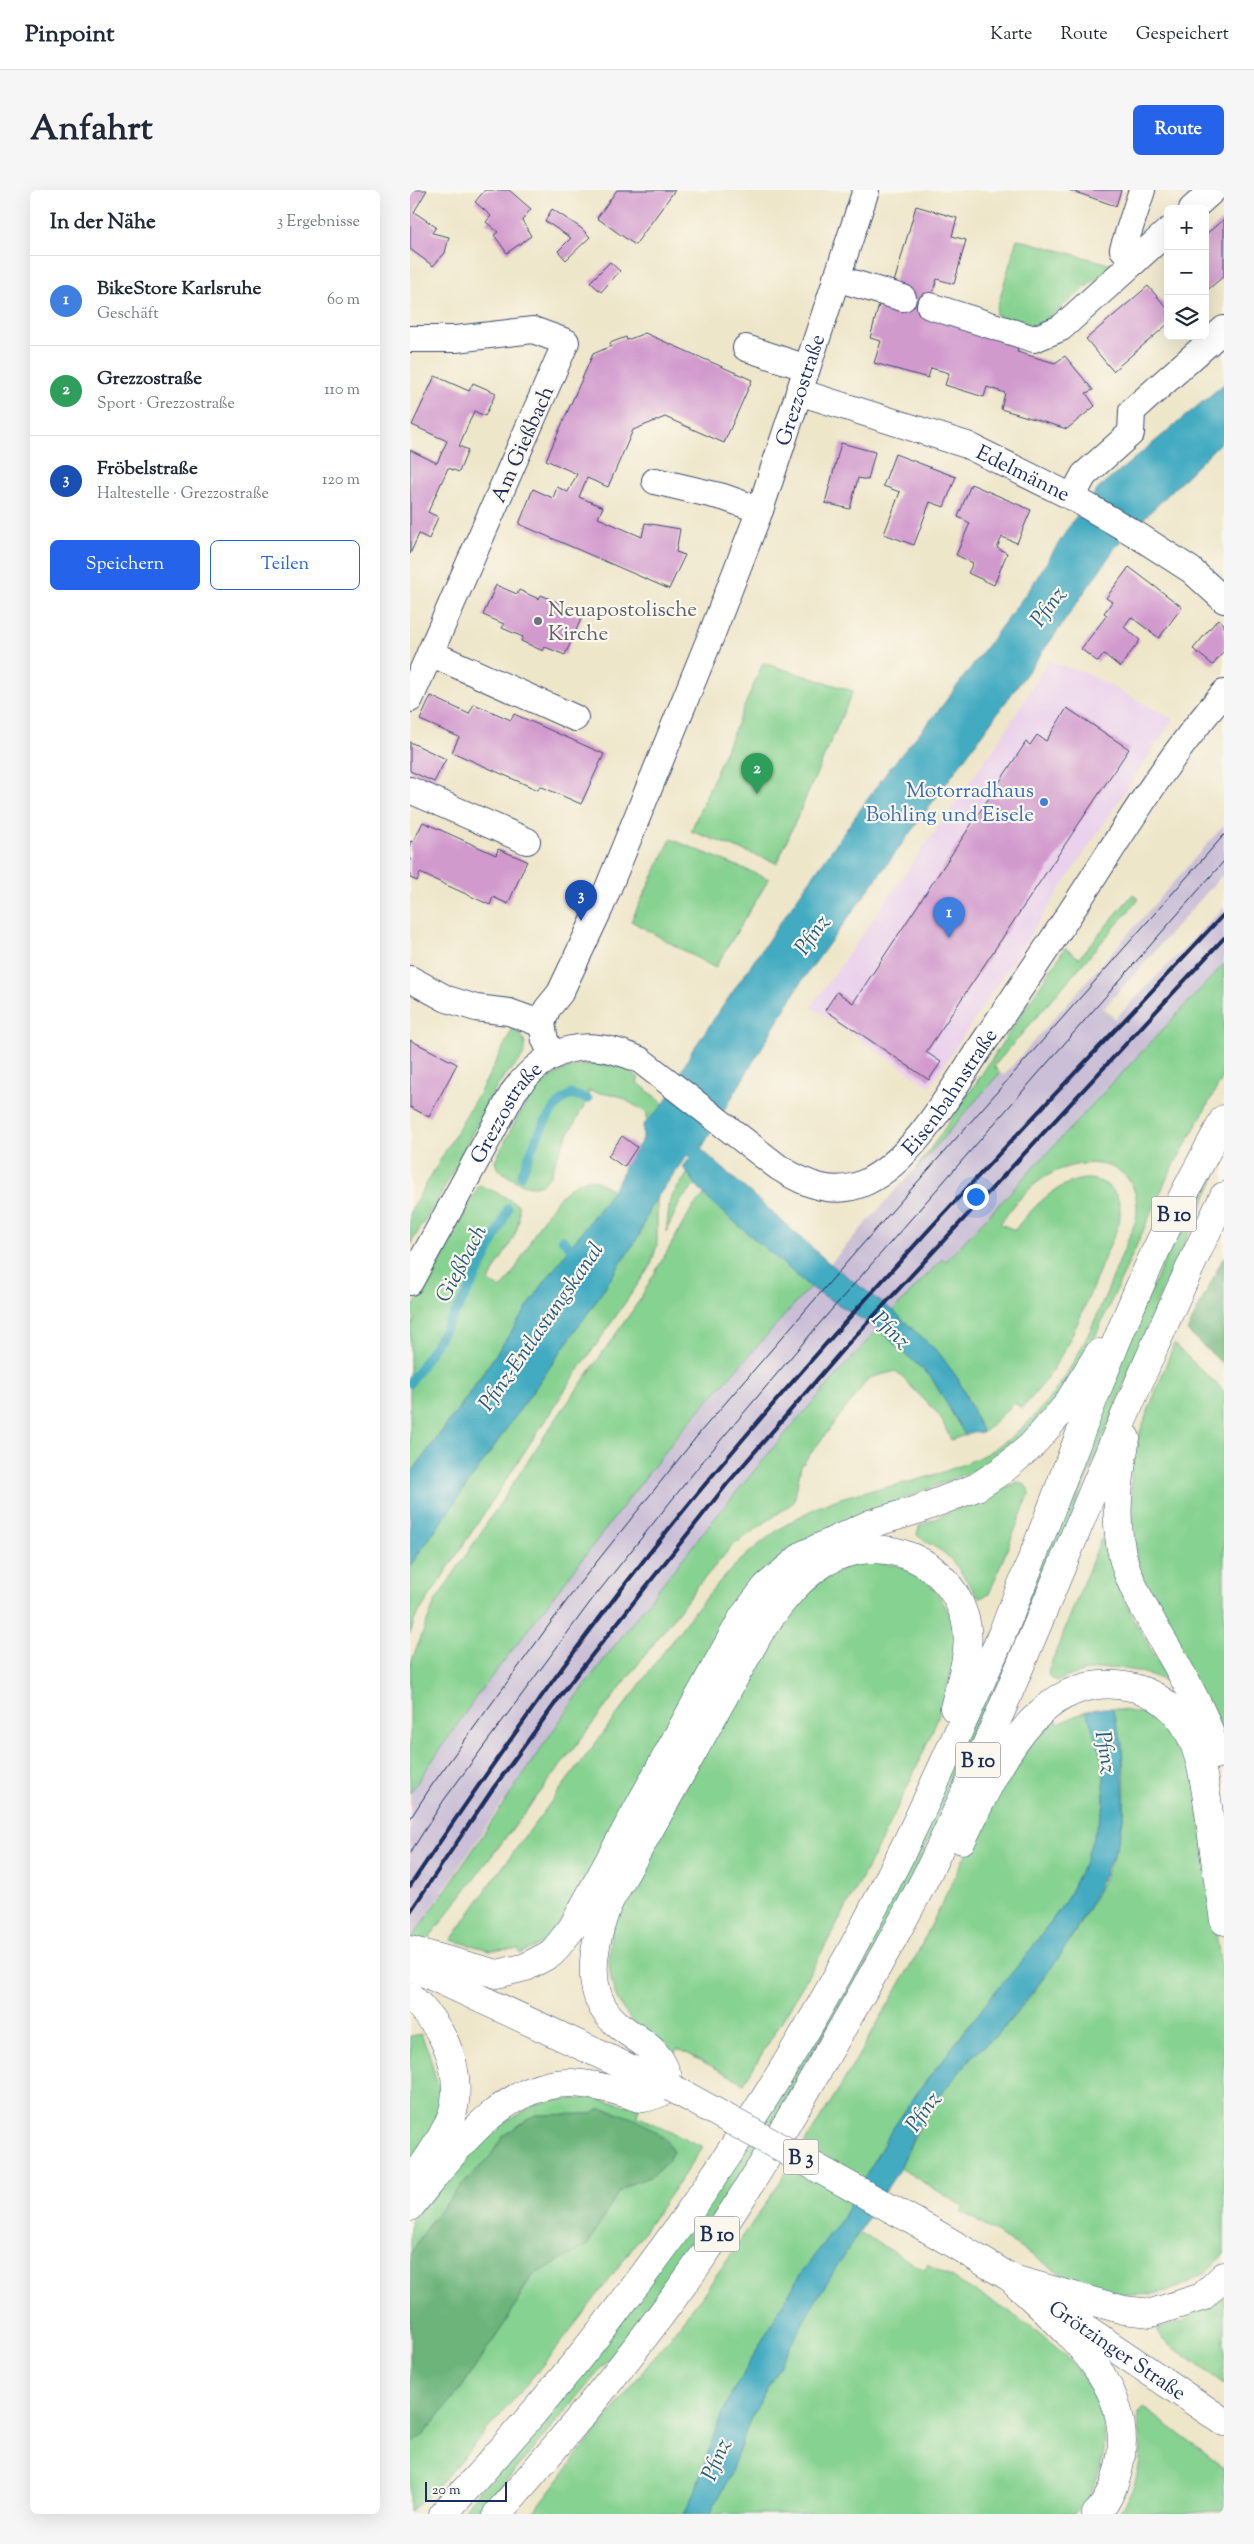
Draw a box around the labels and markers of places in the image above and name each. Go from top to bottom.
place label: Neuapostolische Kirche [548,596,697,650]
marker: Neuapostolische Kirche [532,615,544,627]
pin: 2 [741,753,773,794]
place label: Motorradhaus Bohling und Eisele [866,777,1034,831]
marker: Motorradhaus Bohling und Eisele [1038,796,1050,808]
pin: 3 [565,880,597,921]
pin: 1 [933,897,965,938]

